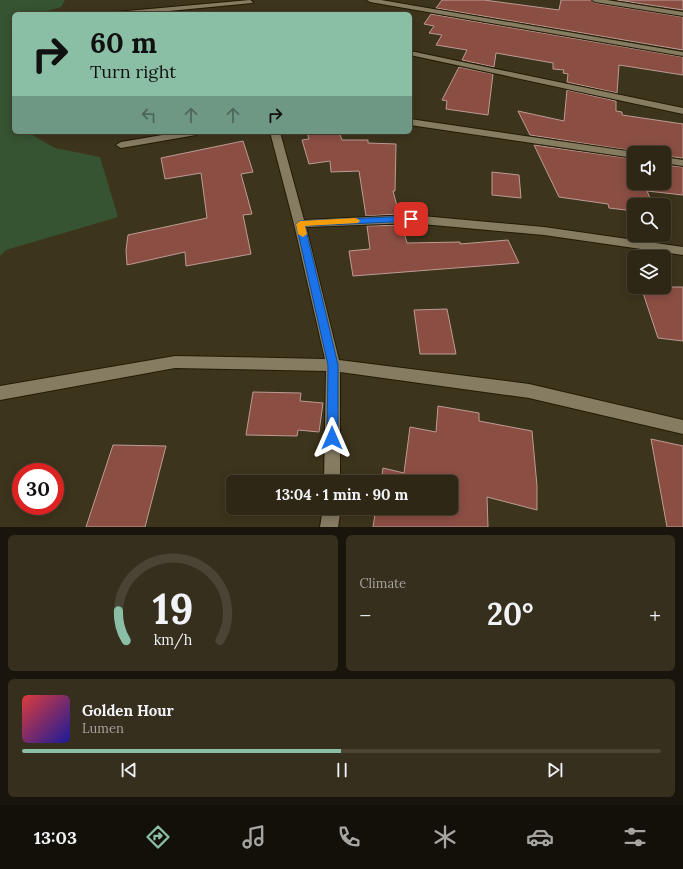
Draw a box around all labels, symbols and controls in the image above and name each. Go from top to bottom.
text: 60 m [90,25,157,61]
icon: right [24,28,76,80]
text: Turn right [90,60,176,83]
icon: left [138,104,160,126]
icon: ahead [180,104,202,126]
icon: ahead [222,104,244,126]
icon: right [264,104,286,126]
map controls [627,146,671,294]
button: sound [627,146,671,190]
button: search [627,198,671,242]
pin [394,202,428,236]
icon: arrive [400,208,422,230]
button: layers [627,250,671,294]
position arrow [311,417,353,459]
speed limit sign: 30 [12,463,64,515]
text: 13:04 · 1 min · 90 m [276,485,408,504]
text: Climate [360,575,406,592]
text: 19 [152,582,193,635]
text: 20° [487,595,534,633]
text: − [360,601,371,629]
text: + [649,601,661,629]
text: km/h [153,631,192,650]
text: Golden Hour [82,701,174,720]
text: Lumen [82,720,124,737]
icon: previous [118,759,140,781]
icon: pause [331,759,353,781]
icon: next [544,759,566,781]
icon: directions [144,823,172,851]
icon: music [240,823,268,851]
icon: phone [335,823,363,851]
icon: climate [431,823,459,851]
icon: car [526,823,554,851]
icon: filters [621,823,649,851]
text: 13:03 [34,826,77,849]

